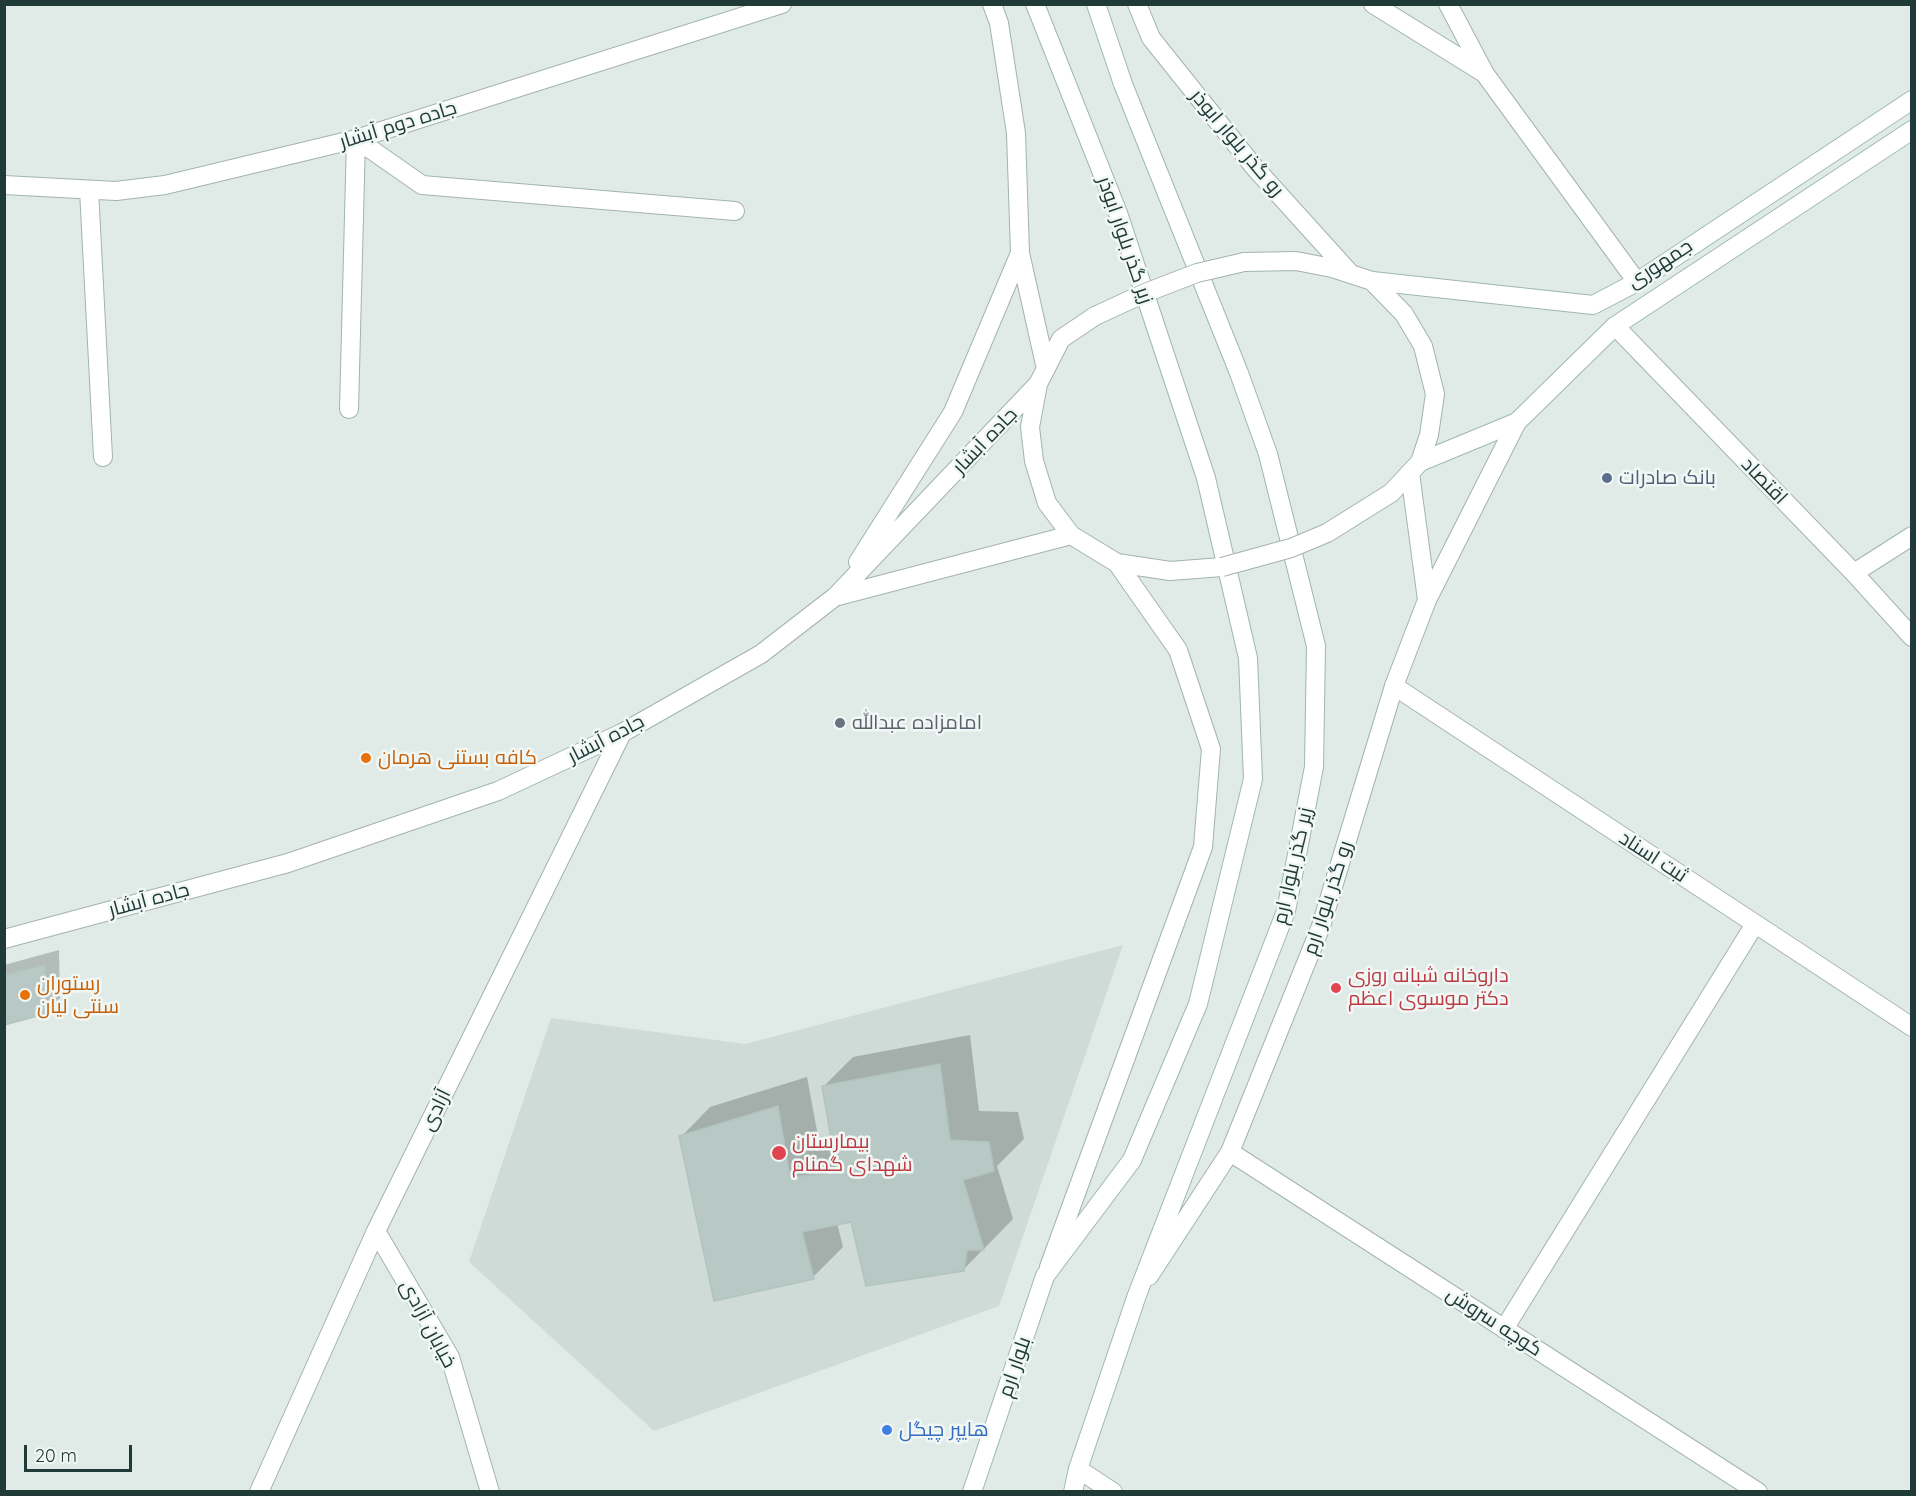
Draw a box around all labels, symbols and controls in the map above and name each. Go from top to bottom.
street label: رو گذر بلوار ابوذر [1185,84,1289,202]
street label: جاده دوم‌ آبشار [336,96,460,154]
street label: زیر گذر بلوار ابوذر [1092,173,1158,307]
street label: جمهوری [1623,234,1697,294]
street label: جاده آبشار [948,403,1022,479]
street label: اقتصاد [1736,453,1792,509]
place label: بانک صادرات [1619,466,1716,490]
marker: بانک صادرات [1600,471,1614,485]
street label: جاده آبشار [564,709,648,769]
place label: امامزاده عبدالله [852,711,982,735]
marker: امامزاده عبدالله [833,716,847,730]
place label: کافه بستنی هرمان [378,746,537,770]
marker: کافه بستنی هرمان [359,751,373,765]
street label: زیر گذر بلوار ارم [1268,805,1318,927]
street label: ثبت اسناد [1614,826,1692,888]
street label: رو گذر بلوار ارم [1298,838,1358,958]
street label: جاده آبشار [106,878,192,922]
place label: داروخانه شبانه روزی دکتر موسوی اعظم [1348,964,1509,1011]
place label: رستوران سنتی لیان [37,972,119,1019]
marker: داروخانه شبانه روزی دکتر موسوی اعظم [1329,981,1343,995]
marker: رستوران سنتی لیان [18,988,32,1002]
street label: آزادی [416,1085,456,1135]
place label: بیمارستان شهدای گمنام [792,1130,912,1177]
marker: بیمارستان شهدای گمنام [770,1144,788,1162]
street label: خیابان آزادی [395,1276,461,1372]
street label: کوچه سروش [1442,1282,1546,1362]
street label: بلوار ارم [994,1334,1036,1400]
place label: هایپر چیگل [899,1418,989,1442]
marker: هایپر چیگل [880,1423,894,1437]
scale bar [27,1433,135,1471]
text: 20 m [35,1444,77,1467]

